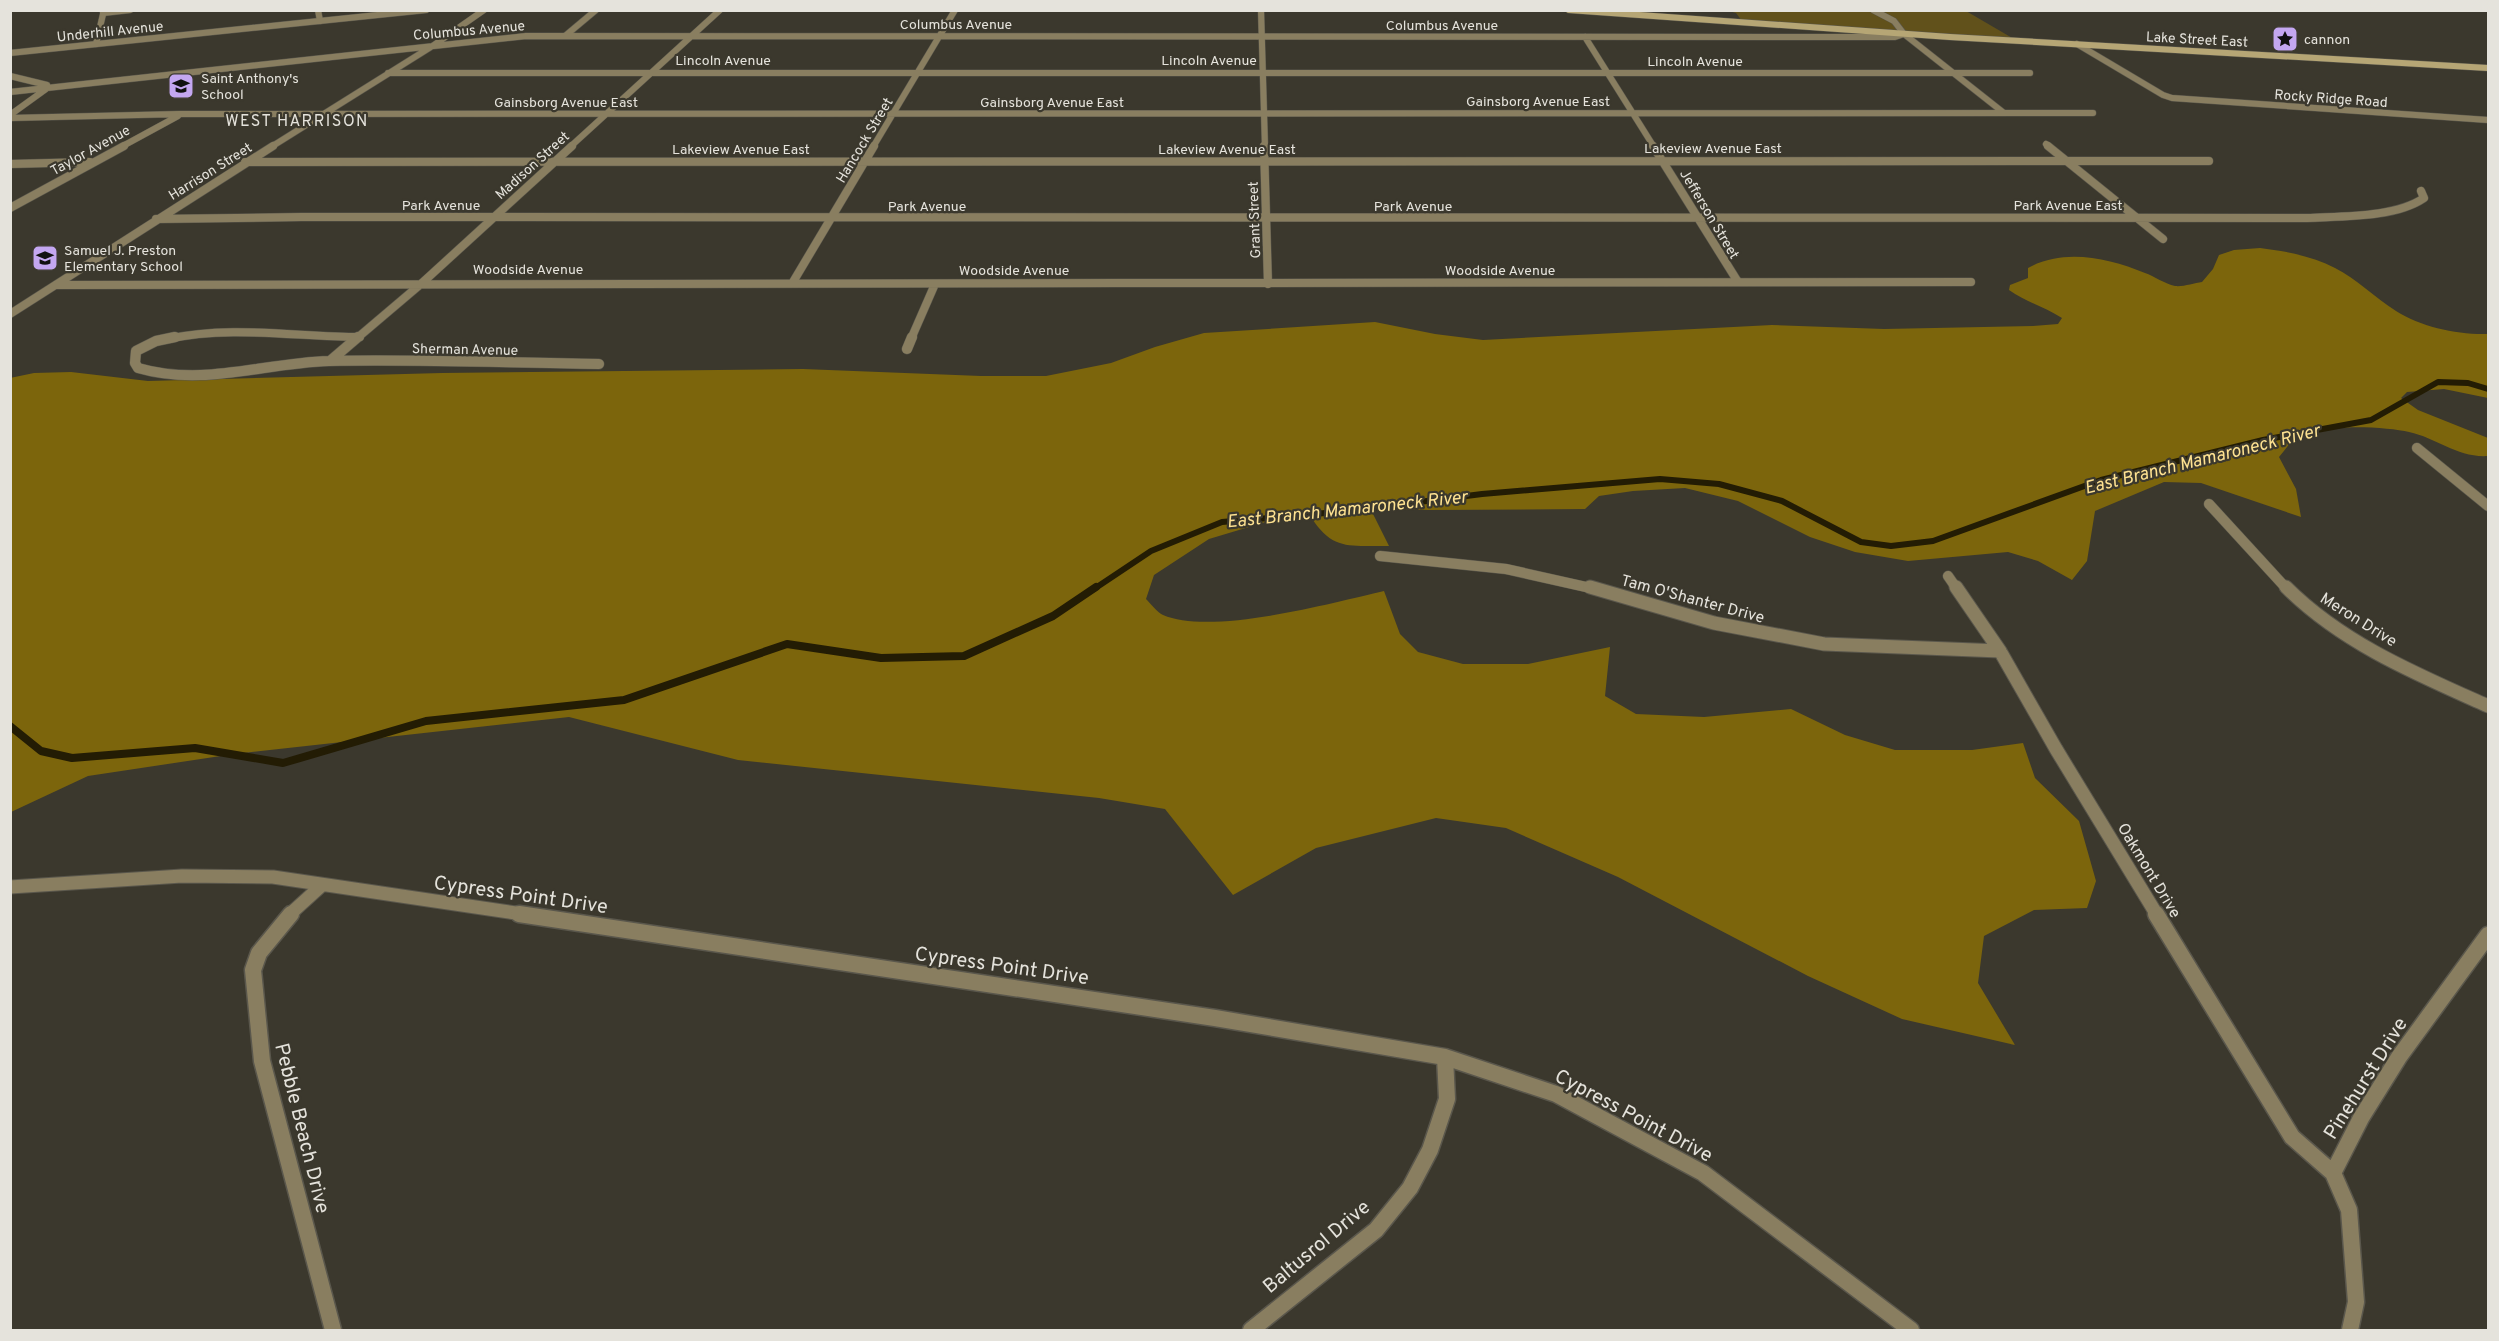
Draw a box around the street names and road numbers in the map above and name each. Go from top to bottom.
street label: Columbus Avenue [900,17,1012,34]
street label: Underhill Avenue [56,18,164,47]
street label: Columbus Avenue [412,18,526,45]
street label: Columbus Avenue [1386,18,1498,35]
street label: Lake Street East [2145,29,2248,52]
street label: Lincoln Avenue [675,53,771,70]
street label: Lincoln Avenue [1161,53,1257,70]
street label: Lincoln Avenue [1647,54,1743,71]
street label: Rocky Ridge Road [2274,87,2388,112]
street label: Gainsborg Avenue East [1466,94,1610,111]
street label: Gainsborg Avenue East [494,95,638,112]
street label: Hancock Street [833,95,897,186]
street label: Gainsborg Avenue East [980,95,1124,112]
street label: Taylor Avenue [48,122,134,180]
street label: Madison Street [492,128,574,204]
street label: Harrison Street [166,140,256,205]
street label: Lakeview Avenue East [1644,141,1782,158]
street label: Lakeview Avenue East [672,142,810,159]
street label: Lakeview Avenue East [1158,142,1296,159]
street label: Jefferson Street [1675,167,1742,263]
street label: Grant Street [1246,181,1265,259]
street label: Park Avenue [402,198,480,215]
street label: Park Avenue East [2013,198,2123,215]
street label: Park Avenue [888,199,966,216]
street label: Park Avenue [1374,199,1452,216]
street label: Woodside Avenue [473,262,583,279]
street label: Woodside Avenue [959,263,1069,280]
street label: Woodside Avenue [1445,263,1555,280]
street label: Sherman Avenue [412,341,518,360]
street label: Tam O'Shanter Drive [1618,571,1767,629]
street label: Meron Drive [2316,589,2400,652]
street label: Oakmont Drive [2112,820,2185,922]
street label: Cypress Point Drive [432,871,609,921]
street label: Cypress Point Drive [913,942,1090,992]
street label: Pinehurst Drive [2319,1013,2415,1145]
street label: Pebble Beach Drive [267,1041,335,1216]
street label: Cypress Point Drive [1549,1064,1717,1169]
street label: Baltusrol Drive [1258,1195,1376,1300]

